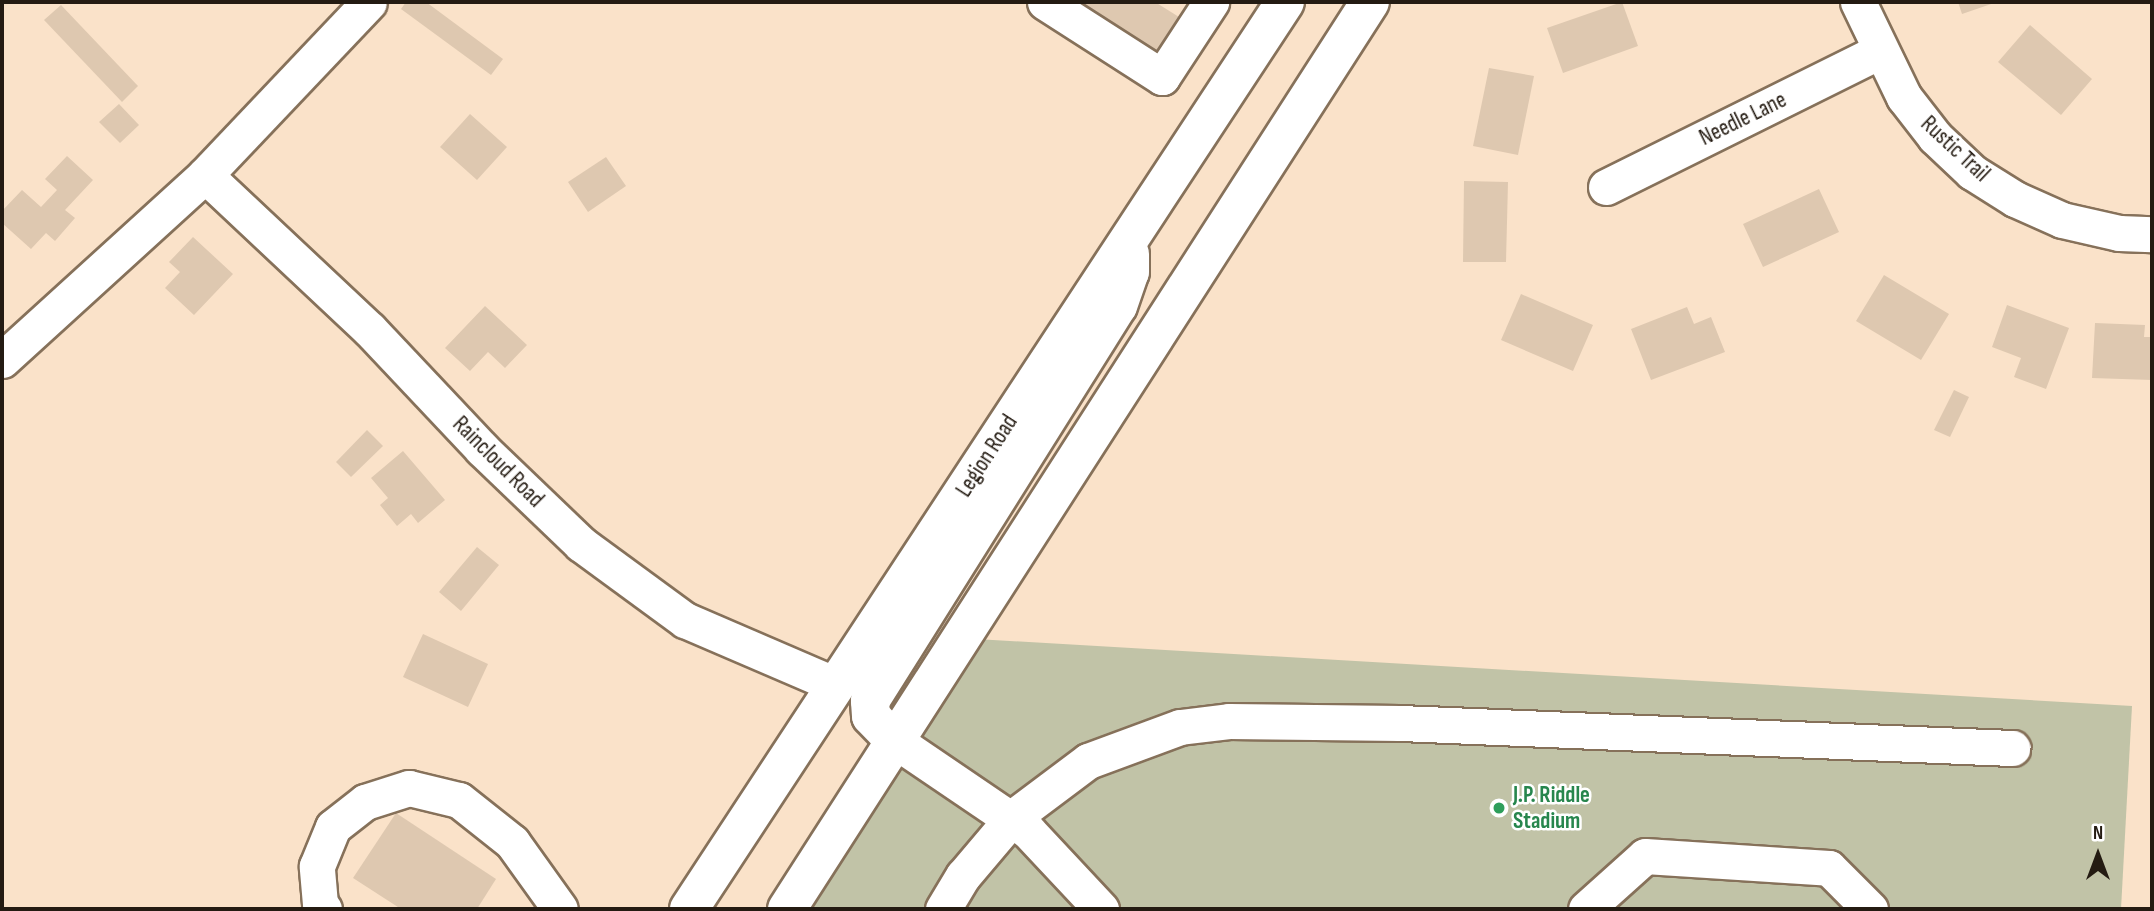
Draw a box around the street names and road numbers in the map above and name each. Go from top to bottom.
street label: Needle Lane [1695,86,1791,152]
street label: Rustic Trail [1915,110,1995,188]
street label: Legion Road [950,410,1024,502]
street label: Raincloud Road [447,411,549,513]

